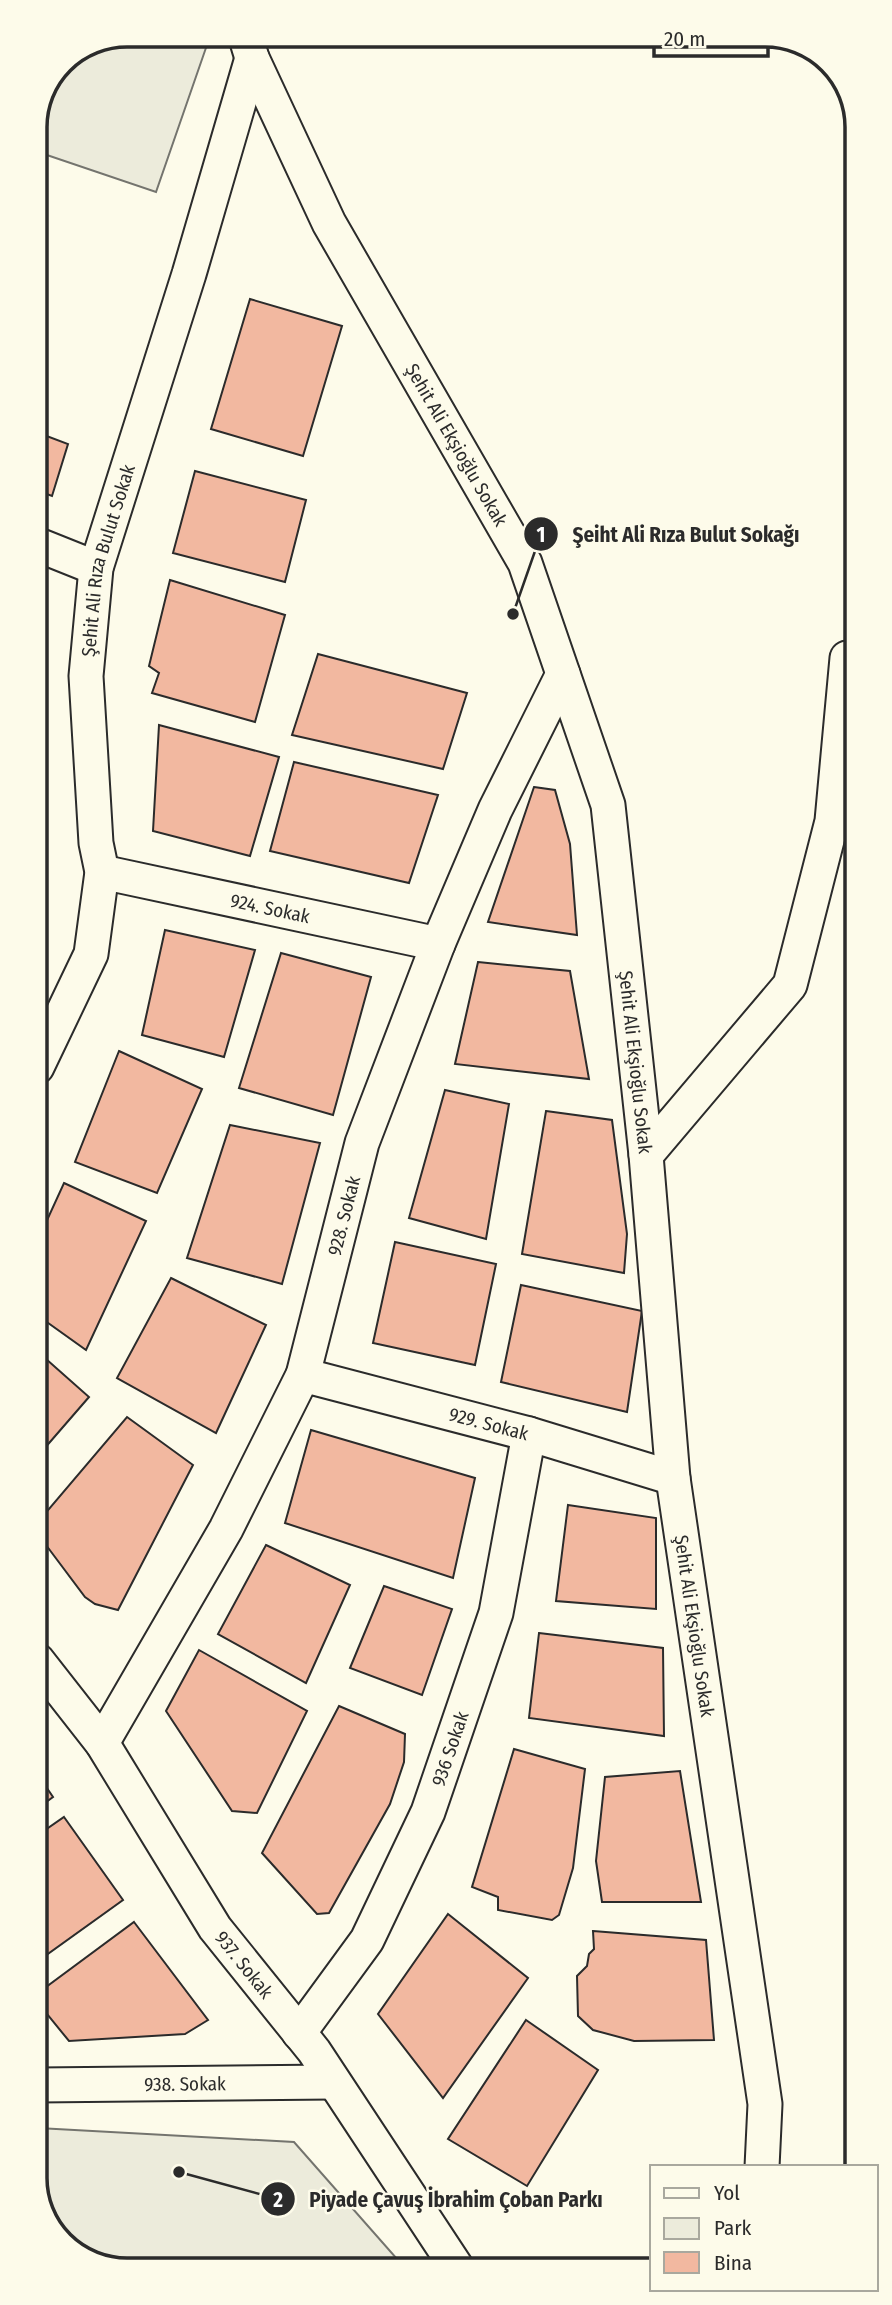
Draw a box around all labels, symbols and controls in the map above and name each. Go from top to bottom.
scale bar [654,14,768,58]
text: 20 m [664,26,705,52]
street label: Şehit Ali Ekşioğlu Sokak [401,359,513,530]
street label: Şehit Ali Rıza Bulut Sokak [76,461,140,658]
callout: Şeiht Ali Rıza Bulut Sokağı [524,513,814,555]
text: 1 [537,522,545,548]
text: Şeiht Ali Rıza Bulut Sokağı [573,522,799,548]
street label: 924. Sokak [228,888,312,928]
street label: Şehit Ali Ekşioğlu Sokak [615,969,657,1155]
street label: 928. Sokak [322,1173,365,1258]
street label: 929. Sokak [447,1402,531,1445]
street label: Şehit Ali Ekşioğlu Sokak [670,1533,719,1719]
street label: 936 Sokak [426,1708,473,1789]
street label: 937. Sokak [210,1926,278,2003]
street label: 938. Sokak [144,2072,226,2095]
legend [650,2165,878,2291]
callout: Piyade Çavuş İbrahim Çoban Parkı [261,2178,617,2220]
text: Yol [714,2180,740,2206]
text: Piyade Çavuş İbrahim Çoban Parkı [309,2186,603,2213]
text: 2 [272,2187,283,2213]
text: Park [714,2215,752,2241]
text: Bina [714,2250,752,2276]

